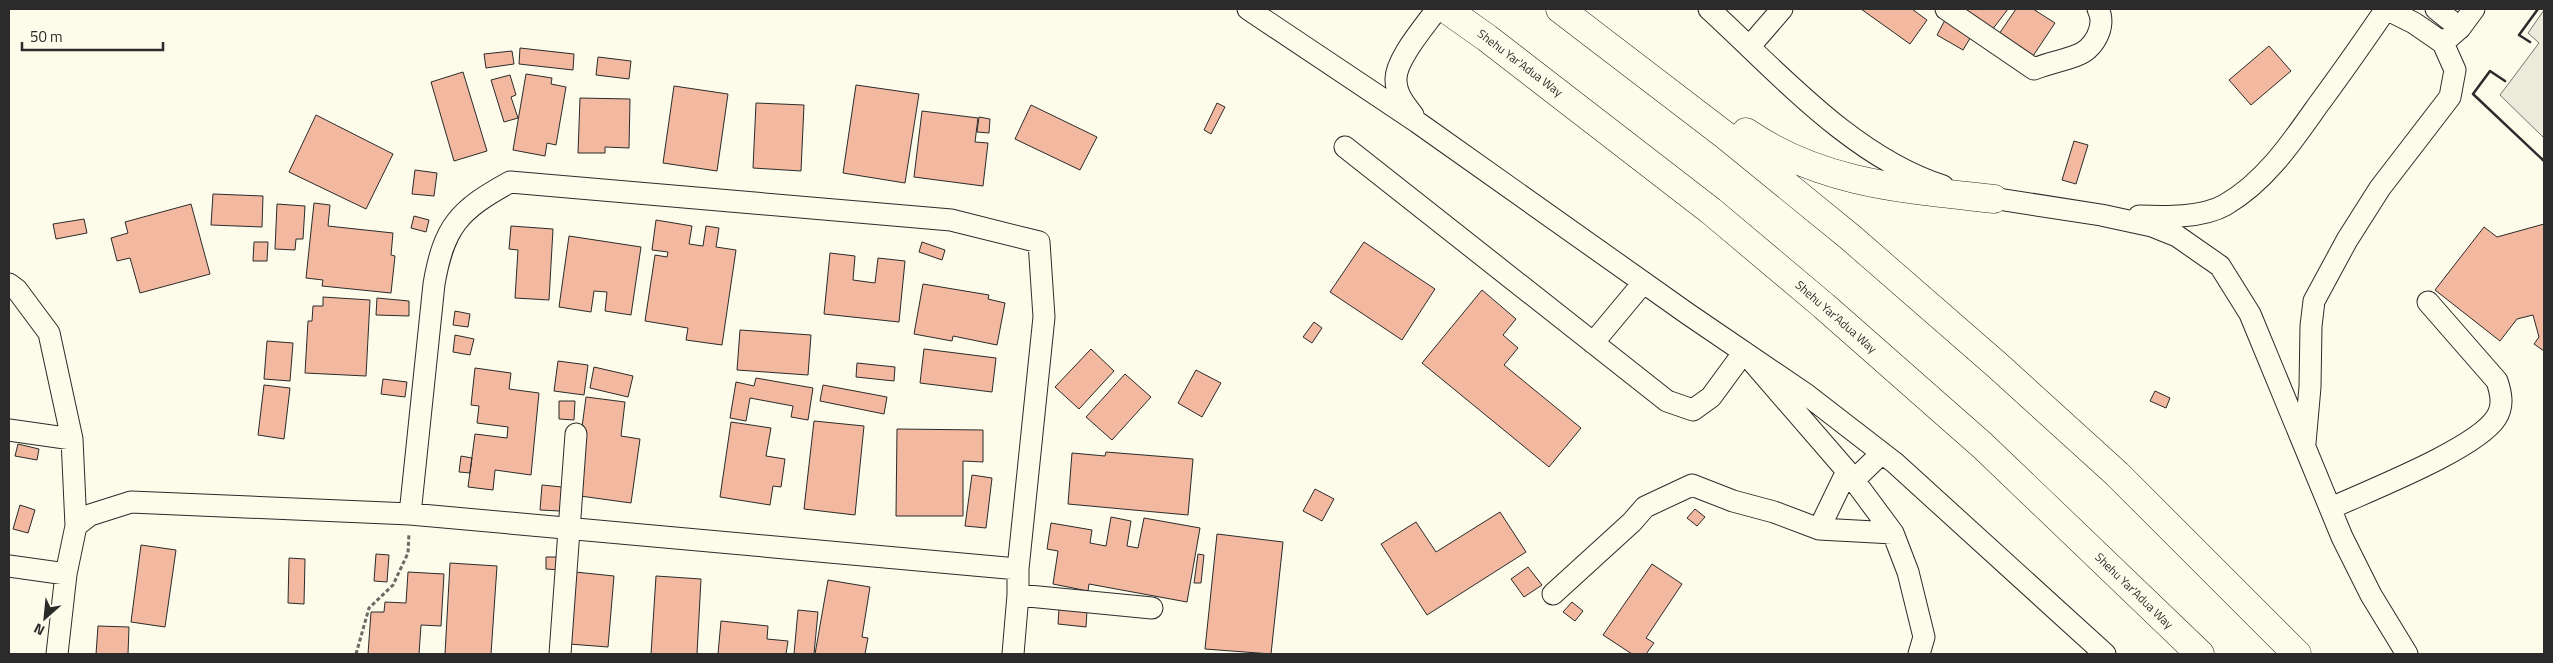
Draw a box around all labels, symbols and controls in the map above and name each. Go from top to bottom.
scale bar [22,20,164,52]
street label: Shehu Yar'Adua Way [1473,24,1567,101]
text: 50 m [30,25,63,48]
street label: Shehu Yar'Adua Way [1791,276,1882,358]
street label: Shehu Yar'Adua Way [2091,548,2178,633]
north arrow [20,593,70,643]
text: N [30,618,48,642]

